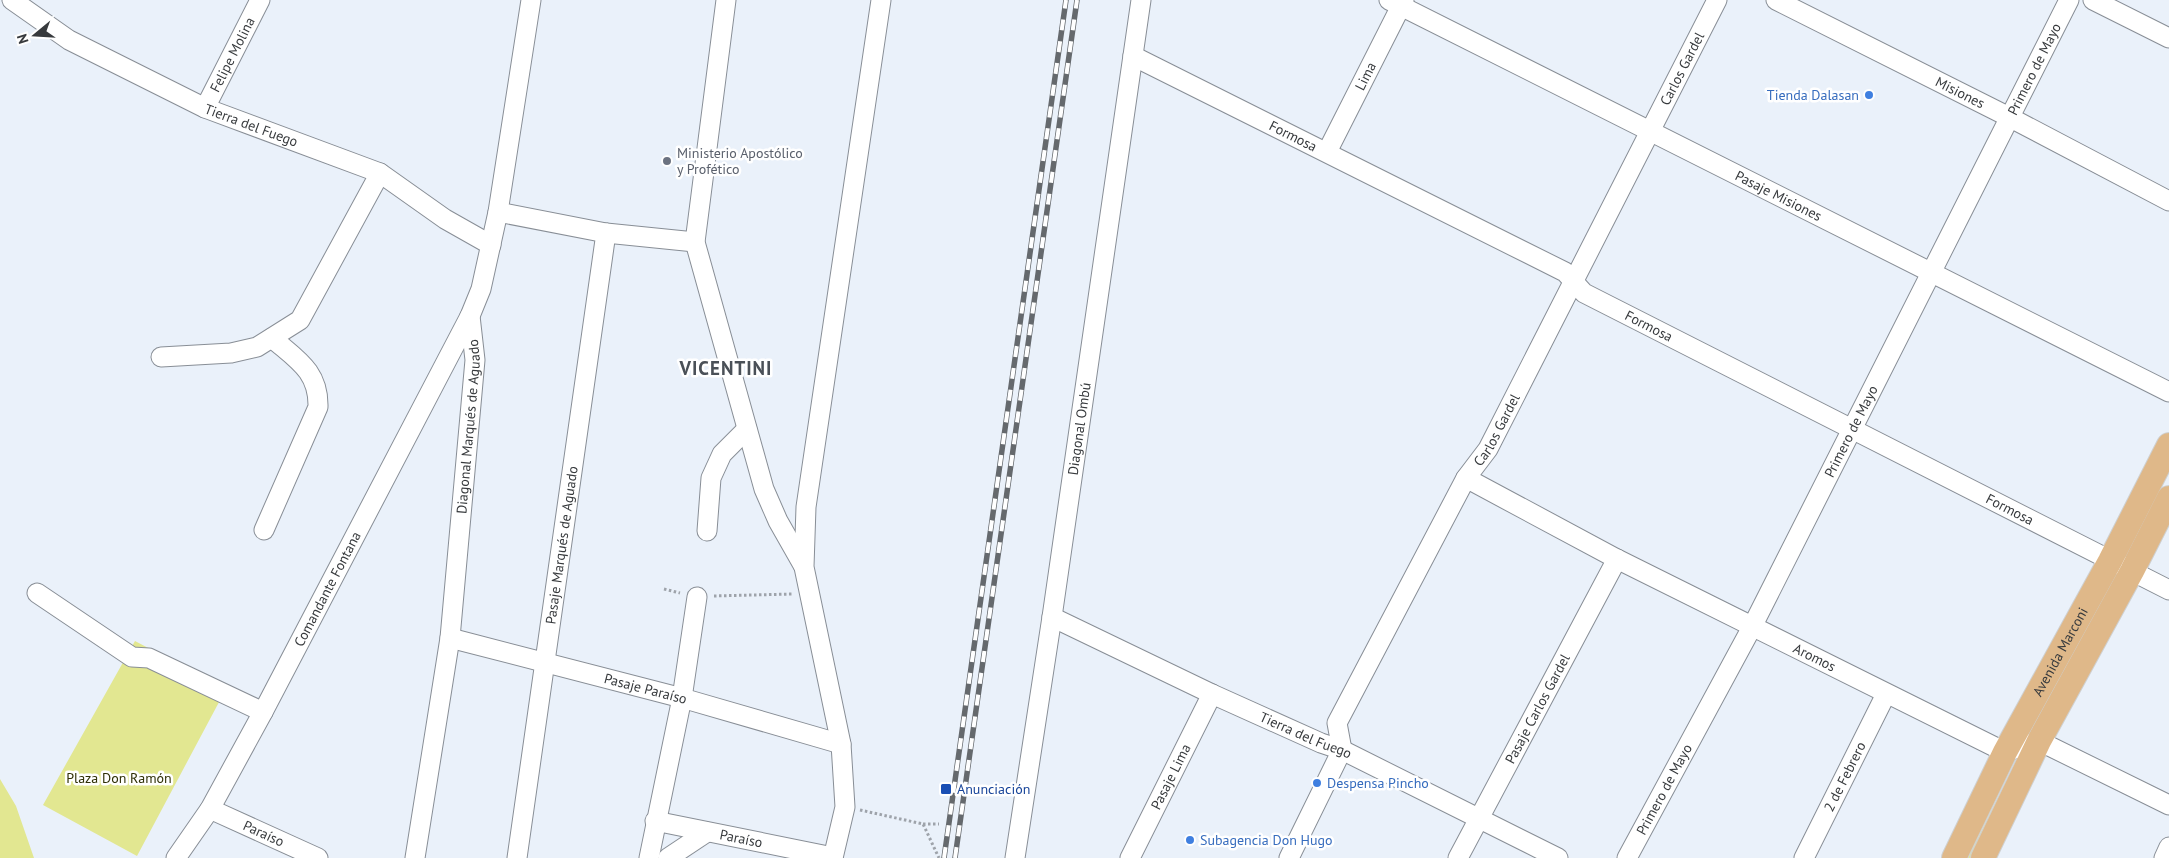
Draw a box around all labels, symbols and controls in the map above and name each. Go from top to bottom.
north arrow [10,10,60,60]
street label: Felipe Molina [206,14,259,95]
street label: Primero de Mayo [2003,20,2065,118]
street label: Carlos Gardel [1656,29,1708,108]
text: N [13,32,33,46]
street label: Lima [1351,59,1380,93]
street label: Misiones [1932,73,1988,112]
place label: Tienda Dalasan [1767,86,1859,104]
marker: Tienda Dalasan [1863,89,1875,101]
street label: Tierra del Fuego [202,100,300,151]
street label: Formosa [1266,117,1320,156]
place label: Ministerio Apostólico y Profético [677,144,803,178]
marker: Ministerio Apostólico y Profético [661,155,673,167]
street label: Pasaje Misiones [1732,167,1825,225]
street label: Formosa [1622,306,1676,346]
street label: Diagonal Marqués de Aguado [452,338,484,515]
district label: VICENTINI [679,356,772,380]
street label: Diagonal Ombú [1064,381,1095,476]
street label: Primero de Mayo [1820,382,1882,480]
street label: Carlos Gardel [1469,391,1524,470]
street label: Pasaje Marqués de Aguado [541,465,582,625]
street label: Formosa [1983,490,2037,529]
street label: Comandante Fontana [290,528,365,650]
street label: Avenida Marconi [2028,604,2092,699]
street label: Aromos [1790,639,1839,675]
street label: Pasaje Carlos Gardel [1501,651,1574,767]
street label: Pasaje Paraíso [602,669,689,708]
street label: Tierra del Fuego [1257,708,1355,762]
street label: 2 de Febrero [1820,739,1870,815]
street label: Pasaje Lima [1147,741,1195,812]
street label: Primero de Mayo [1632,741,1696,838]
park label: Plaza Don Ramón [66,769,172,787]
place label: Despensa Pincho [1327,774,1429,792]
marker: Despensa Pincho [1311,777,1323,789]
place label: Anunciación [957,780,1030,798]
marker: Anunciación [939,782,953,796]
street label: Paraíso [240,816,287,850]
street label: Paraíso [718,825,764,852]
place label: Subagencia Don Hugo [1200,831,1333,849]
marker: Subagencia Don Hugo [1184,834,1196,846]

